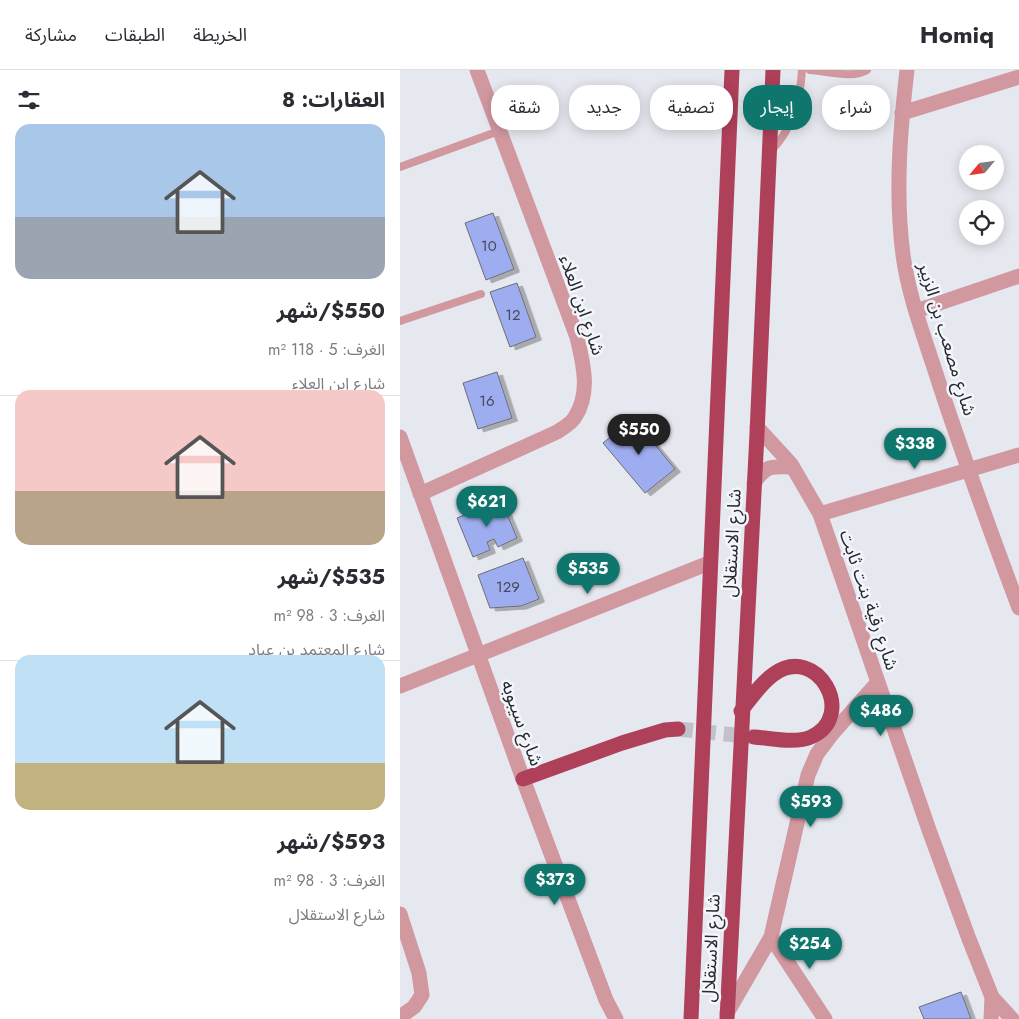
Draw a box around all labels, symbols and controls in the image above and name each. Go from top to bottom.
text: Homiq [920,17,994,52]
text: مشاركة [25,22,77,48]
text: الطبقات [105,22,165,48]
text: الخريطة [193,22,247,48]
text: العقارات: 8 [282,85,385,115]
chip: شقة [491,85,559,130]
chip: جديد [569,85,640,130]
chip: تصفية [650,85,733,130]
chip: إيجار [743,85,812,130]
chip: شراء [822,85,890,130]
icon: filters [15,86,43,114]
north arrow [959,145,1004,190]
map controls [959,145,1004,245]
icon: home [155,157,245,247]
button: locate [959,200,1004,245]
house number: 10 [481,235,497,257]
street label: شارع ابن العلاء [552,251,611,359]
street label: شارع مصعب بن الزبير [910,258,983,419]
text: $550/شهر [277,296,385,326]
house number: 12 [505,304,521,326]
text: الغرف: 5 · 118 m² [268,338,385,361]
text: شارع ابن العلاء [292,372,385,395]
house number: 16 [479,390,495,412]
pin: $550 [609,414,669,456]
text: $550 [618,418,660,441]
icon: home [155,422,245,512]
pin: $338 [885,428,945,470]
text: $338 [895,432,935,455]
pin: $621 [457,486,517,528]
street label: شارع الاستقلال [716,488,749,598]
text: $621 [467,490,507,513]
street label: شارع رقية بنت ثابت [832,526,905,674]
pin: $535 [558,552,618,595]
text: $535 [568,557,608,580]
text: $535/شهر [278,562,385,592]
house number: 129 [496,576,520,598]
text: الغرف: 3 · 98 m² [274,604,385,627]
text: شارع المعتمد بن عباد [248,638,385,661]
street label: شارع سيبوبه [494,676,550,770]
icon: home [155,687,245,777]
pin: $486 [851,694,911,737]
text: $486 [860,699,902,722]
pin: $593 [781,786,841,828]
text: $593 [791,790,831,813]
text: $593/شهر [277,827,385,857]
pin: $373 [525,864,585,906]
text: $373 [535,868,575,891]
text: الغرف: 3 · 98 m² [274,869,385,892]
street label: شارع الاستقلال [695,893,728,1003]
text: شارع الاستقلال [289,903,385,926]
pin: $254 [780,928,840,970]
text: $254 [789,932,831,955]

